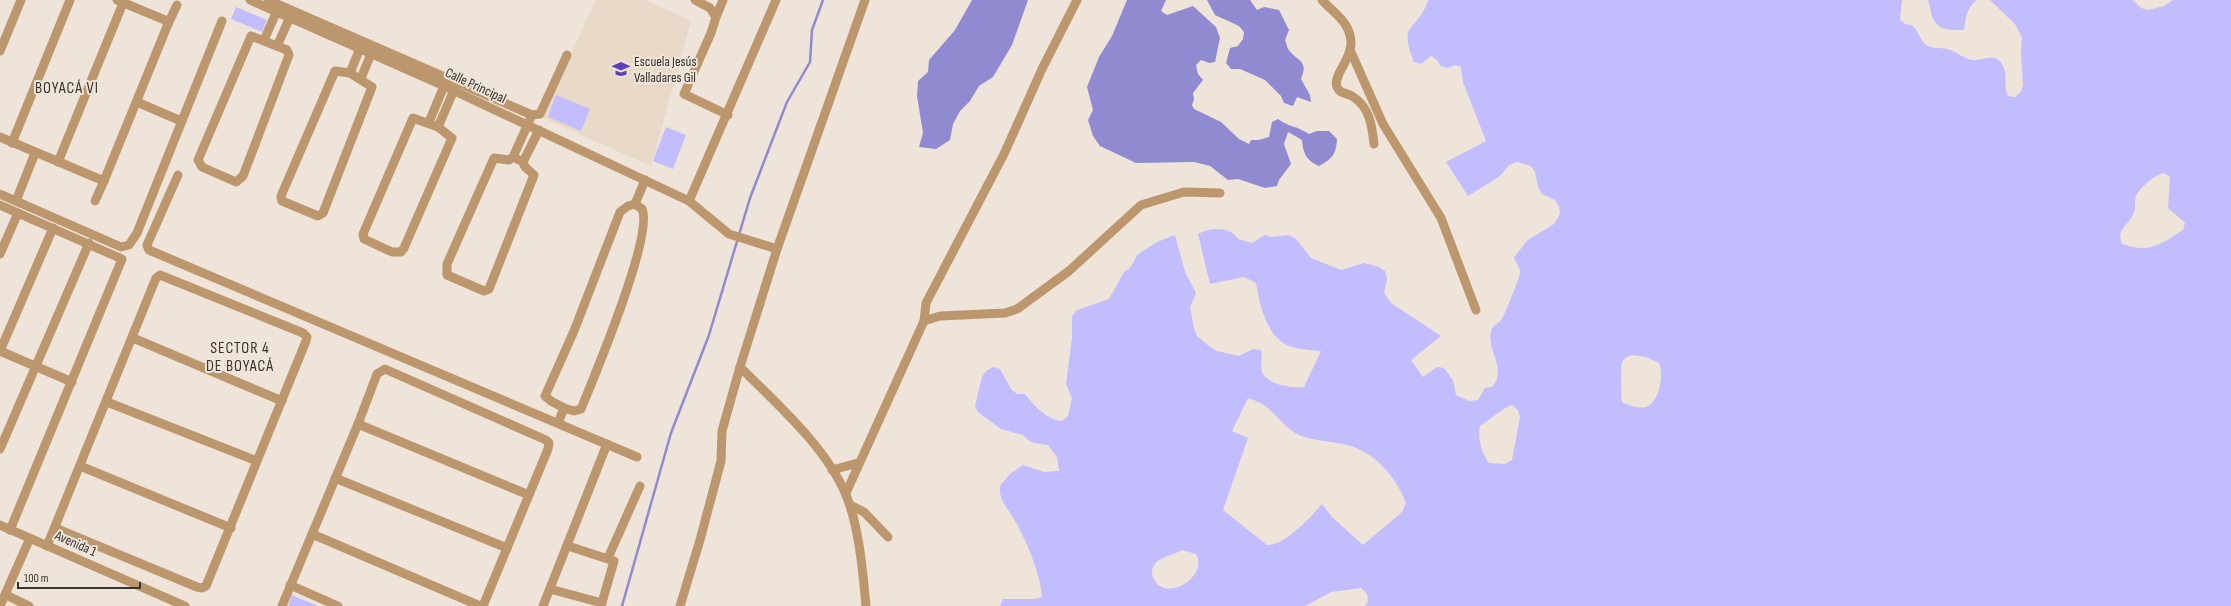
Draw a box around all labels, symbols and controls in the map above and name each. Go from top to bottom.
place label: Escuela Jesús Valladares Gil [634,53,697,86]
school or university icon: Escuela Jesús Valladares Gil [611,59,631,79]
street label: Calle Principal [443,64,509,107]
district label: BOYACÁ VI [35,79,99,98]
district label: SECTOR 4 DE BOYACÁ [206,339,274,376]
street label: Avenida 1 [51,526,99,560]
scale bar [18,564,140,590]
text: 100 m [24,571,49,586]

